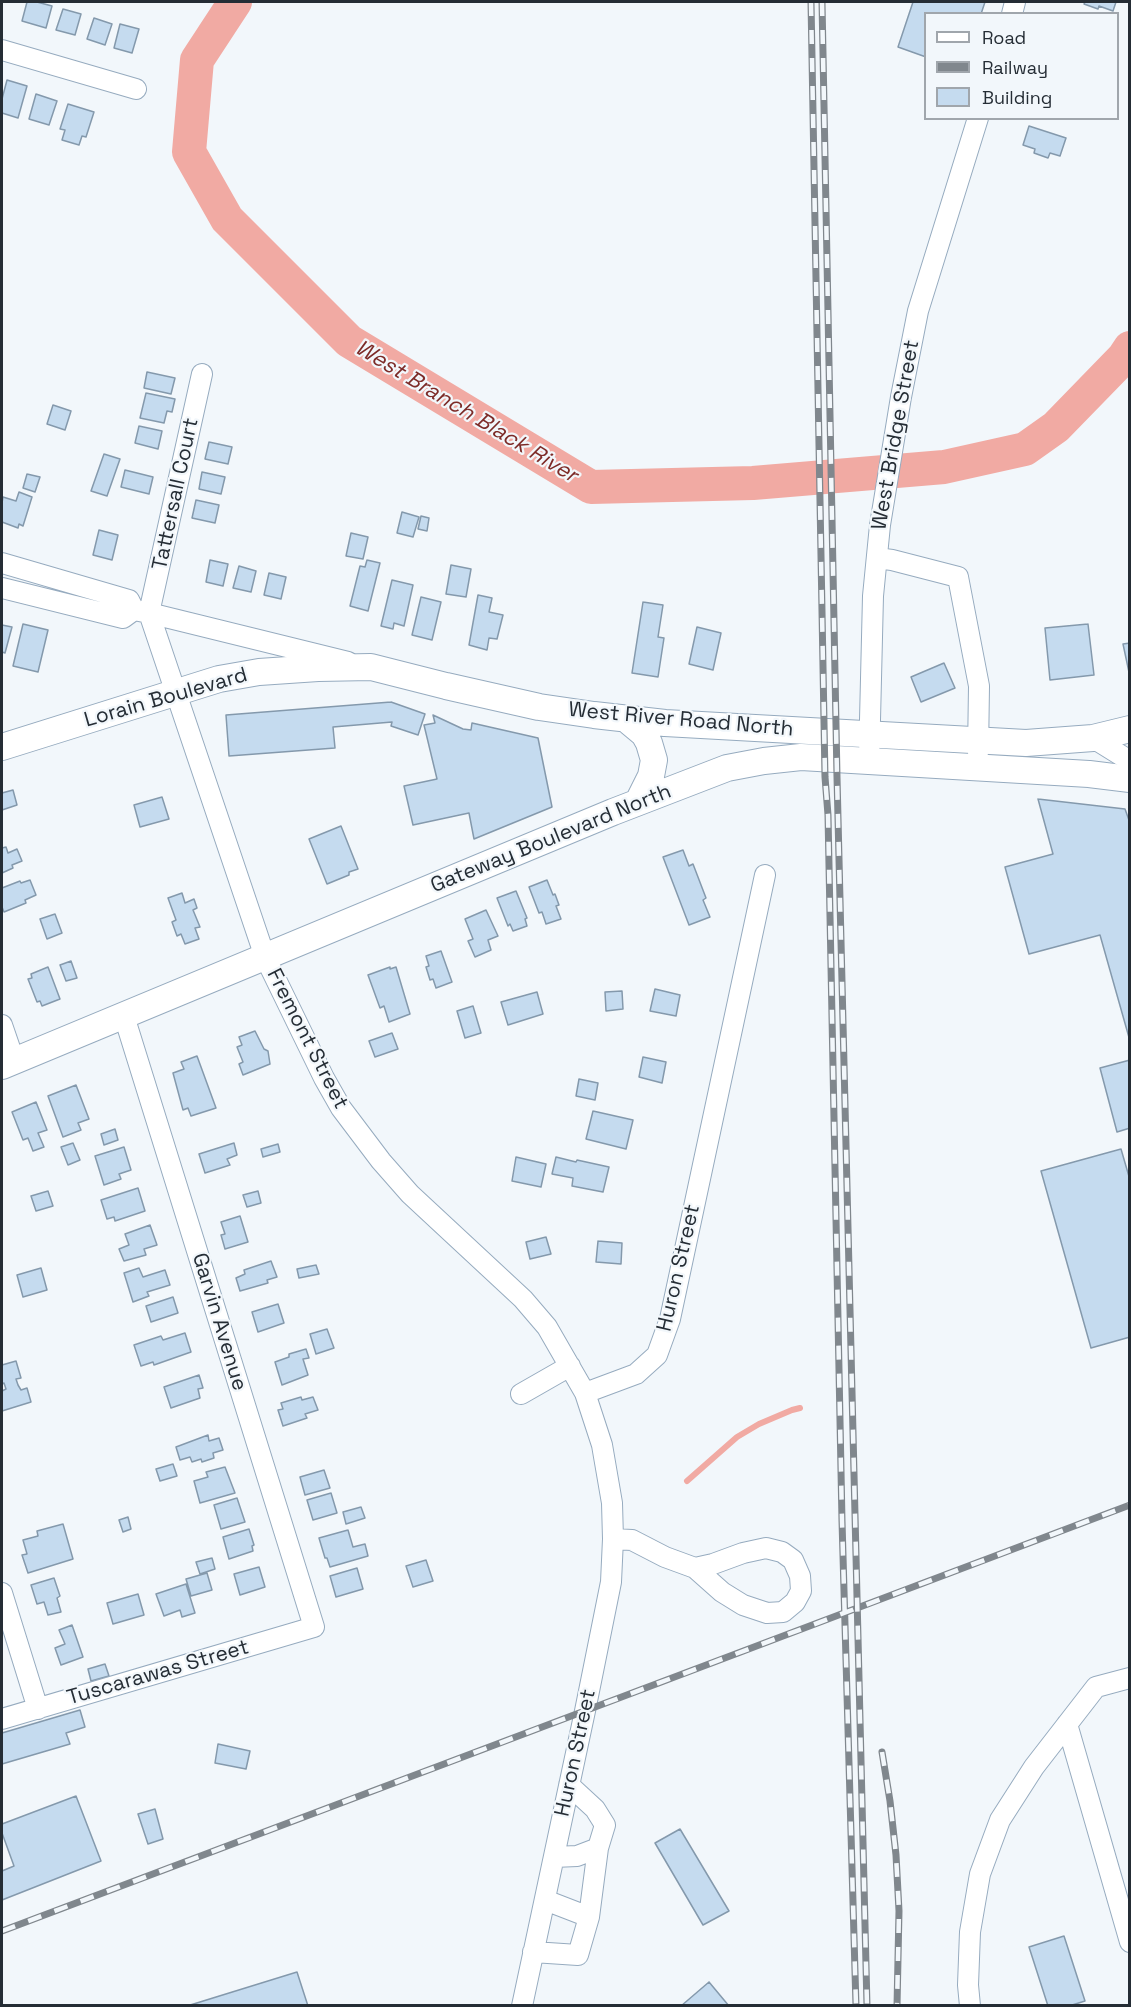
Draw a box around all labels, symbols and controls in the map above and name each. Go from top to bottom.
legend [924,12,1119,120]
text: Road [982,26,1026,49]
text: Railway [982,56,1048,79]
text: Building [982,86,1052,109]
water label: West Branch Black River [350,335,582,489]
street label: West Bridge Street [867,338,925,532]
street label: Tattersall Court [148,416,204,572]
street label: Lorain Boulevard [82,663,250,733]
street label: West River Road North [567,698,795,742]
street label: Gateway Boulevard North [427,779,675,899]
street label: Fremont Street [261,965,353,1113]
street label: Huron Street [652,1202,706,1334]
street label: Garvin Avenue [186,1250,252,1394]
street label: Tuscarawas Street [64,1635,252,1711]
street label: Huron Street [550,1687,602,1819]

